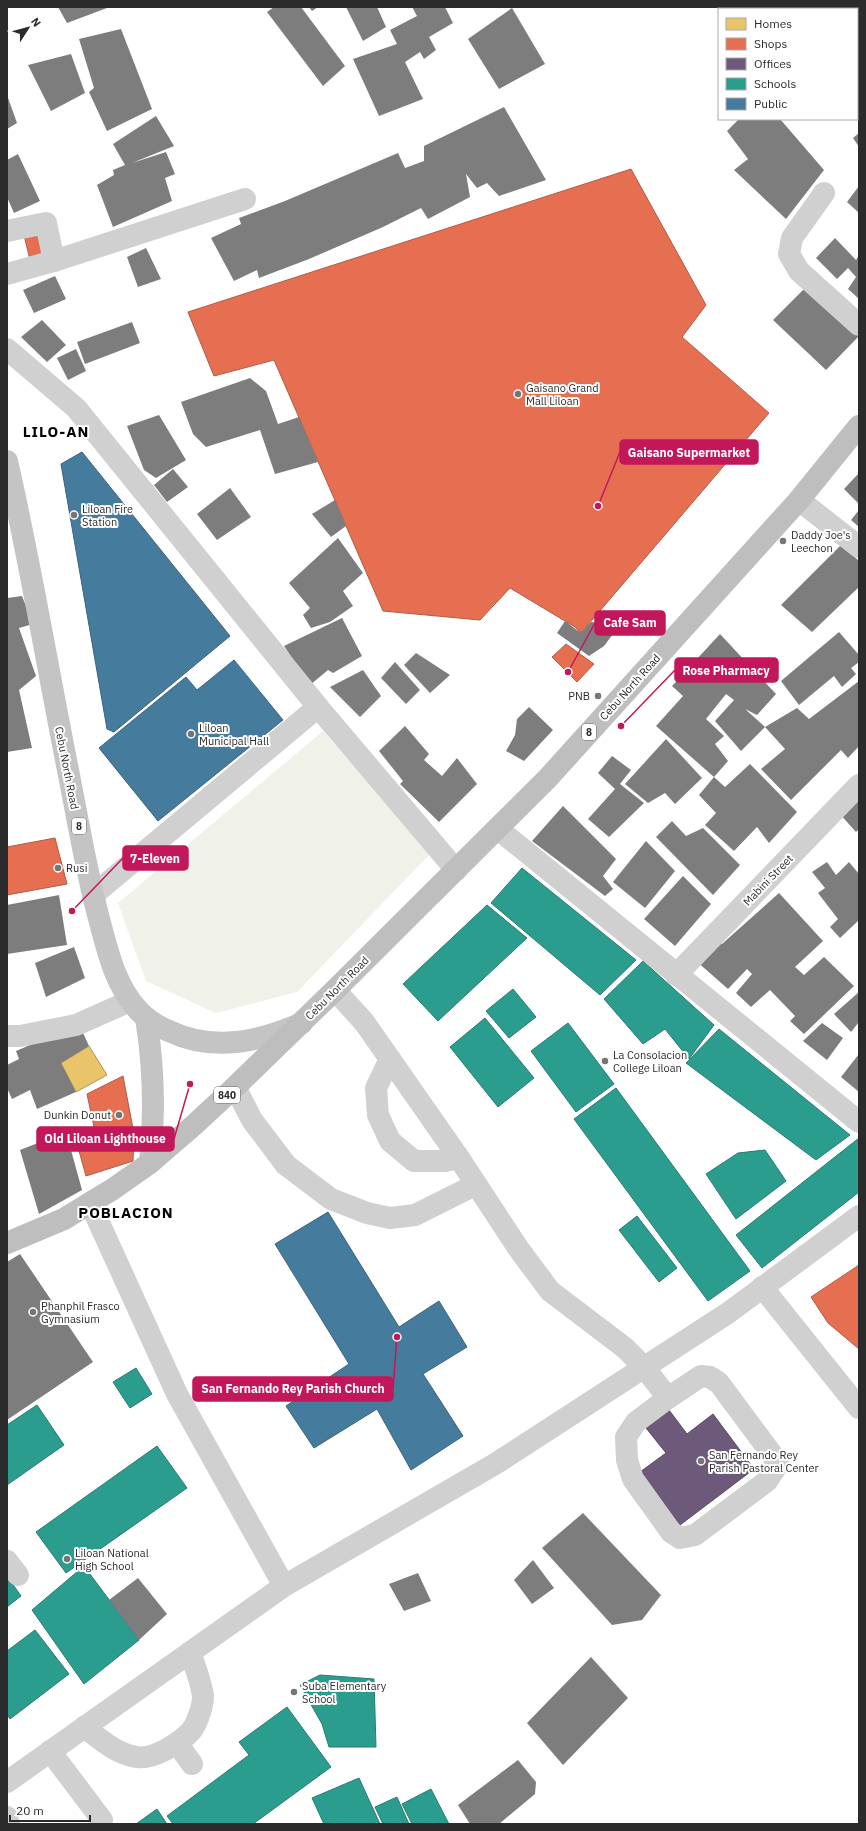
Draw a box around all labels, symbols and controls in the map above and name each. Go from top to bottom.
north arrow [8,8,48,48]
legend [718,8,858,120]
text: N [28,15,44,29]
text: Homes [754,16,792,31]
text: Shops [754,36,787,51]
text: Offices [754,56,792,71]
text: Schools [754,76,797,91]
text: Public [754,96,787,111]
place label: Gaisano Grand Mall Liloan [526,381,599,408]
marker: Gaisano Grand Mall Liloan [513,389,523,399]
district label: LILO-AN [23,422,89,441]
callout: Gaisano Supermarket [620,440,758,464]
text: Gaisano Supermarket [628,445,751,460]
place label: Liloan Fire Station [82,502,133,529]
marker: Liloan Fire Station [69,510,79,520]
place label: Daddy Joe's Leechon [791,528,851,555]
marker: Daddy Joe's Leechon [778,536,788,546]
callout: Cafe Sam [595,611,665,635]
text: Cafe Sam [603,615,657,630]
street label: Cebu North Road [597,651,663,723]
callout: Rose Pharmacy [675,658,778,682]
text: Rose Pharmacy [682,663,770,678]
place label: PNB [568,689,590,703]
marker: PNB [593,691,603,701]
place label: Liloan Municipal Hall [199,721,269,748]
road number: 8 [582,724,596,740]
street label: Cebu North Road [52,725,82,811]
marker: Liloan Municipal Hall [186,729,196,739]
road number: 8 [72,818,86,834]
callout: 7-Eleven [123,846,188,870]
text: 7-Eleven [130,851,180,866]
street label: Mabini Street [740,851,796,908]
place label: Rusi [66,861,87,875]
marker: Rusi [53,863,63,873]
street label: Cebu North Road [302,953,372,1023]
place label: La Consolacion College Liloan [613,1048,687,1075]
marker: La Consolacion College Liloan [600,1056,610,1066]
road number: 840 [214,1087,240,1103]
place label: Dunkin Donut [44,1108,111,1122]
marker: Dunkin Donut [114,1110,124,1120]
callout: Old Liloan Lighthouse [37,1127,174,1151]
text: Old Liloan Lighthouse [44,1131,166,1146]
district label: POBLACION [78,1203,174,1222]
place label: Phanphil Frasco Gymnasium [41,1299,120,1326]
marker: Phanphil Frasco Gymnasium [28,1307,38,1317]
callout: San Fernando Rey Parish Church [193,1377,393,1401]
text: San Fernando Rey Parish Church [201,1381,385,1396]
place label: San Fernando Rey Parish Pastoral Center [709,1448,819,1475]
marker: San Fernando Rey Parish Pastoral Center [696,1456,706,1466]
place label: Liloan National High School [75,1546,149,1573]
marker: Liloan National High School [62,1554,72,1564]
place label: Suba Elementary School [302,1679,387,1706]
marker: Suba Elementary School [289,1687,299,1697]
scale bar [10,1797,90,1823]
text: 20 m [16,1803,44,1818]

